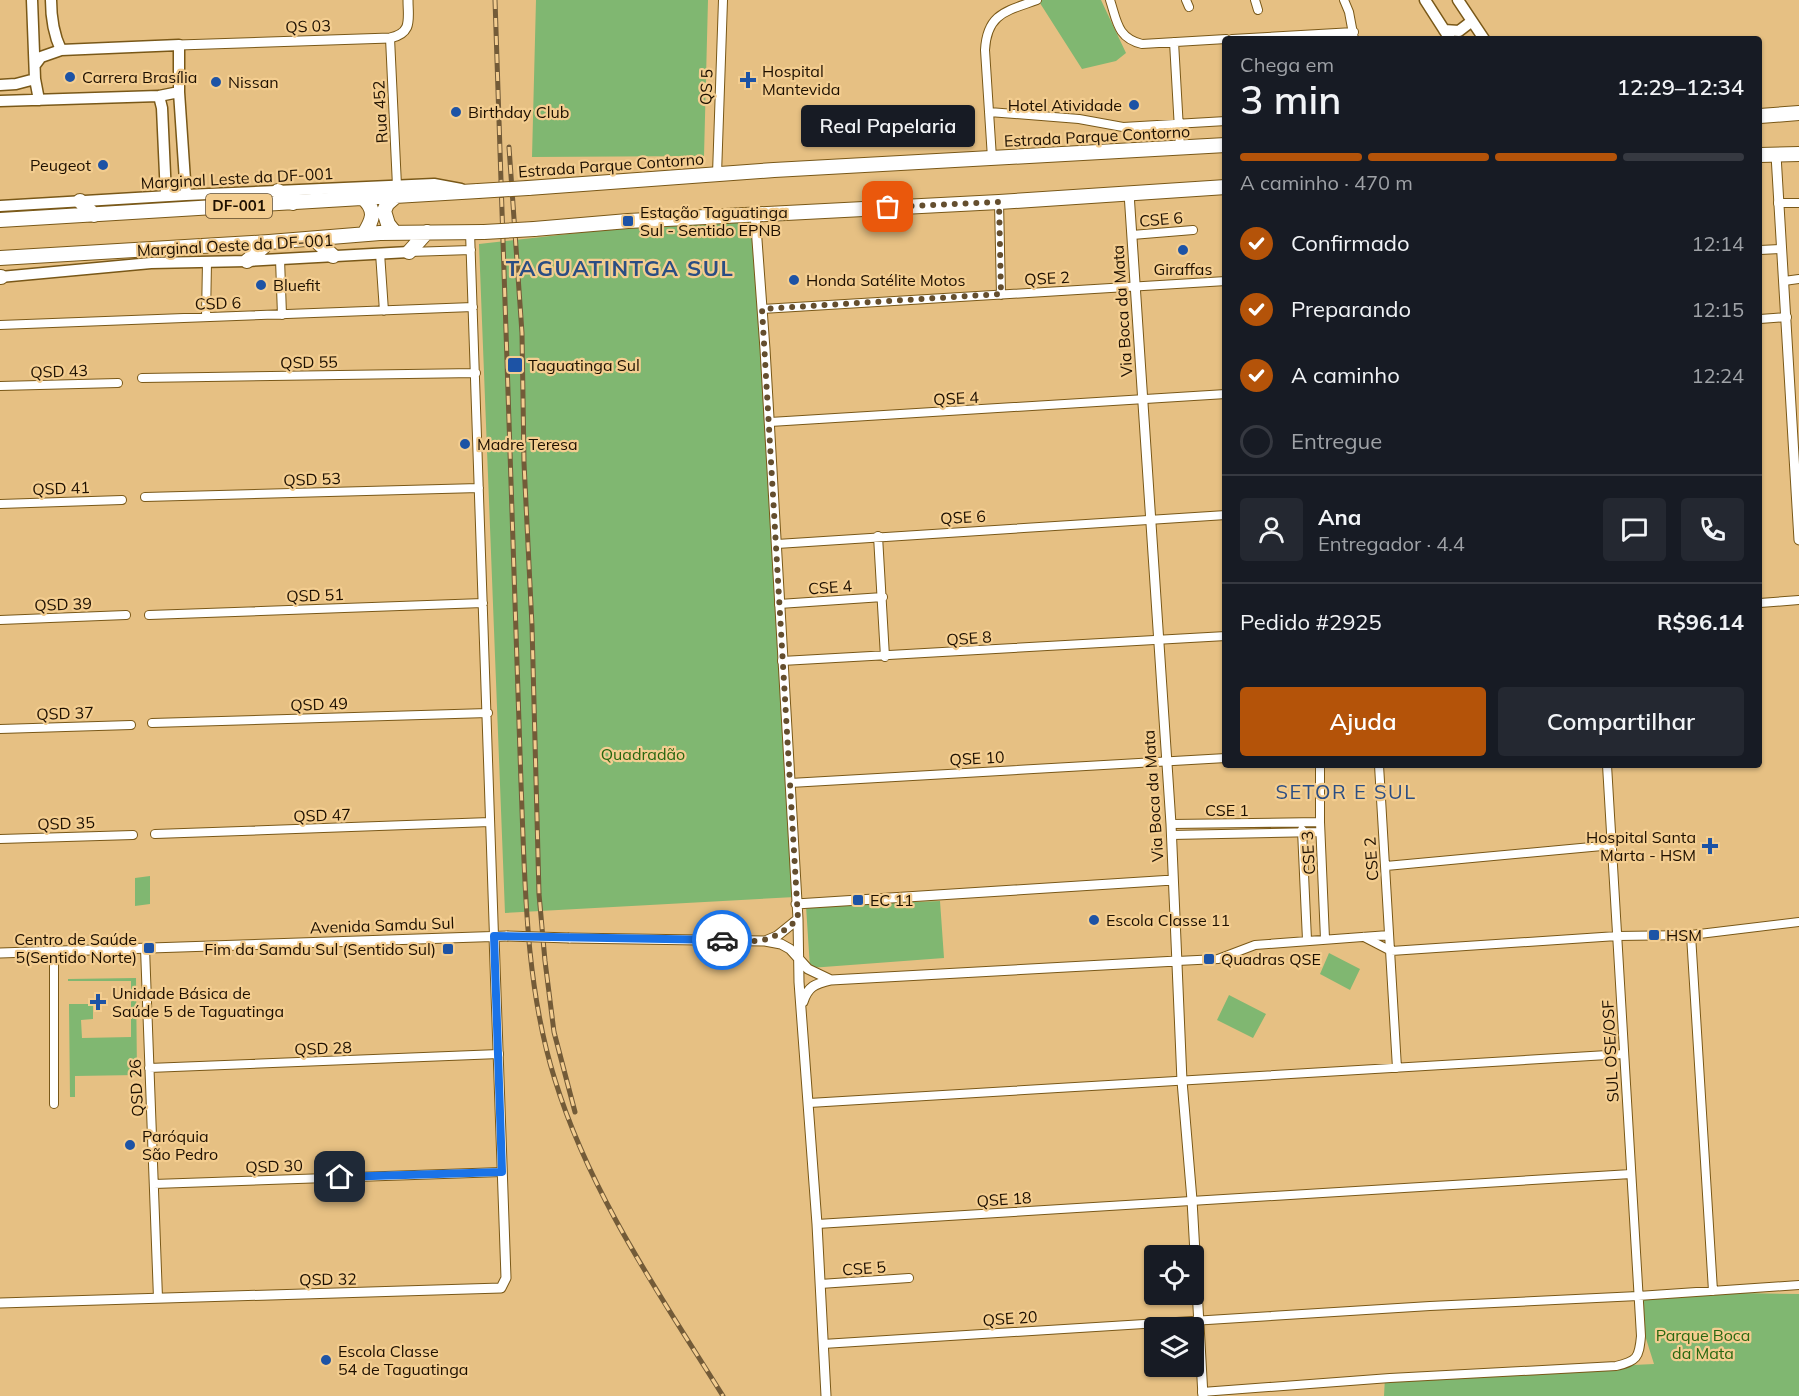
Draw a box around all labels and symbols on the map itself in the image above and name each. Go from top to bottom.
street label: QS 03 [285,15,331,37]
place label: Hospital Mantevida [762,61,840,99]
place label: Carrera Brasília [82,67,197,87]
street label: QS 5 [695,69,717,105]
marker: Carrera Brasília [63,70,77,84]
marker: Hospital Mantevida [739,71,757,89]
place label: Nissan [228,72,279,92]
marker: Nissan [209,75,223,89]
street label: Rua 452 [368,80,392,144]
place label: Hotel Atividade [1008,95,1122,115]
marker: Hotel Atividade [1127,98,1141,112]
place label: Birthday Club [468,102,569,122]
marker: Birthday Club [449,105,463,119]
callout: Real Papelaria [801,105,975,147]
street label: Estrada Parque Contorno [1003,121,1191,151]
street label: Estrada Parque Contorno [517,149,705,181]
place label: Peugeot [30,155,91,175]
marker: Peugeot [96,158,110,172]
street label: Marginal Leste da DF-001 [140,163,334,193]
pin [862,181,913,232]
road number: DF-001 [206,194,272,218]
place label: Estação Taguatinga Sul - Sentido EPNB [640,202,788,240]
street label: CSE 6 [1138,207,1184,231]
marker: Estação Taguatinga Sul - Sentido EPNB [621,214,635,228]
street label: Marginal Oeste da DF-001 [136,230,334,260]
marker: Giraffas [1176,243,1190,257]
street label: Via Boca da Mata [1107,244,1137,378]
district label: TAGUATINTGA SUL [506,254,734,282]
place label: Giraffas [1154,259,1212,279]
street label: QSE 2 [1024,267,1070,289]
place label: Honda Satélite Motos [806,270,965,290]
marker: Honda Satélite Motos [787,273,801,287]
place label: Bluefit [273,275,321,295]
marker: Bluefit [254,278,268,292]
street label: CSD 6 [194,292,242,314]
street label: QSD 55 [280,351,338,373]
place label: Taguatinga Sul [528,355,640,375]
marker: Taguatinga Sul [506,356,524,374]
street label: QSD 43 [30,360,88,382]
street label: QSE 4 [933,387,980,409]
place label: Madre Teresa [477,434,578,454]
marker: Madre Teresa [458,437,472,451]
street label: QSD 53 [283,468,341,490]
street label: QSD 41 [32,477,90,499]
street label: QSE 6 [940,506,986,528]
street label: CSE 4 [807,575,853,599]
street label: QSD 51 [286,584,344,606]
street label: QSD 39 [34,593,92,615]
street label: QSE 8 [946,626,992,650]
street label: QSD 49 [290,693,348,715]
street label: QSD 37 [36,702,94,724]
street label: Via Boca da Mata [1138,729,1168,863]
park label: Quadradão [601,744,685,764]
street label: QSE 10 [949,747,1005,769]
district label: SETOR E SUL [1275,779,1417,804]
street label: CSE 1 [1205,800,1249,820]
street label: QSD 47 [293,804,351,826]
street label: QSD 35 [37,812,95,834]
place label: Hospital Santa Marta - HSM [1586,827,1696,865]
street label: CSE 3 [1297,831,1319,875]
street label: CSE 2 [1359,836,1383,882]
marker: Hospital Santa Marta - HSM [1701,837,1719,855]
place label: EC 11 [870,890,914,910]
marker: EC 11 [851,893,865,907]
courier [692,910,752,970]
place label: Escola Classe 11 [1106,910,1230,930]
street label: Avenida Samdu Sul [309,912,455,938]
marker: Escola Classe 11 [1087,913,1101,927]
place label: HSM [1666,925,1702,945]
marker: HSM [1647,928,1661,942]
place label: Centro de Saúde 5(Sentido Norte) [14,929,137,967]
place label: Fim da Samdu Sul (Sentido Sul) [204,939,436,959]
marker: Centro de Saúde 5(Sentido Norte) [142,941,156,955]
marker: Fim da Samdu Sul (Sentido Sul) [441,942,455,956]
place label: Quadras QSE [1221,949,1321,969]
marker: Quadras QSE [1202,952,1216,966]
place label: Unidade Básica de Saúde 5 de Taguatinga [112,983,284,1021]
marker: Unidade Básica de Saúde 5 de Taguatinga [89,993,107,1011]
street label: SUL OSE/OSF [1597,999,1623,1103]
street label: QSD 28 [294,1037,352,1059]
street label: QSD 26 [125,1059,147,1117]
place label: Paróquia São Pedro [142,1126,218,1164]
marker: Paróquia São Pedro [123,1138,137,1152]
pin [314,1151,365,1202]
street label: QSD 30 [245,1155,303,1177]
street label: QSE 18 [976,1187,1032,1211]
street label: CSE 5 [841,1256,887,1280]
street label: QSD 32 [299,1268,357,1290]
street label: QSE 20 [982,1306,1038,1330]
park label: Parque Boca da Mata [1656,1325,1750,1363]
place label: Escola Classe 54 de Taguatinga [338,1341,468,1379]
marker: Escola Classe 54 de Taguatinga [319,1353,333,1367]

